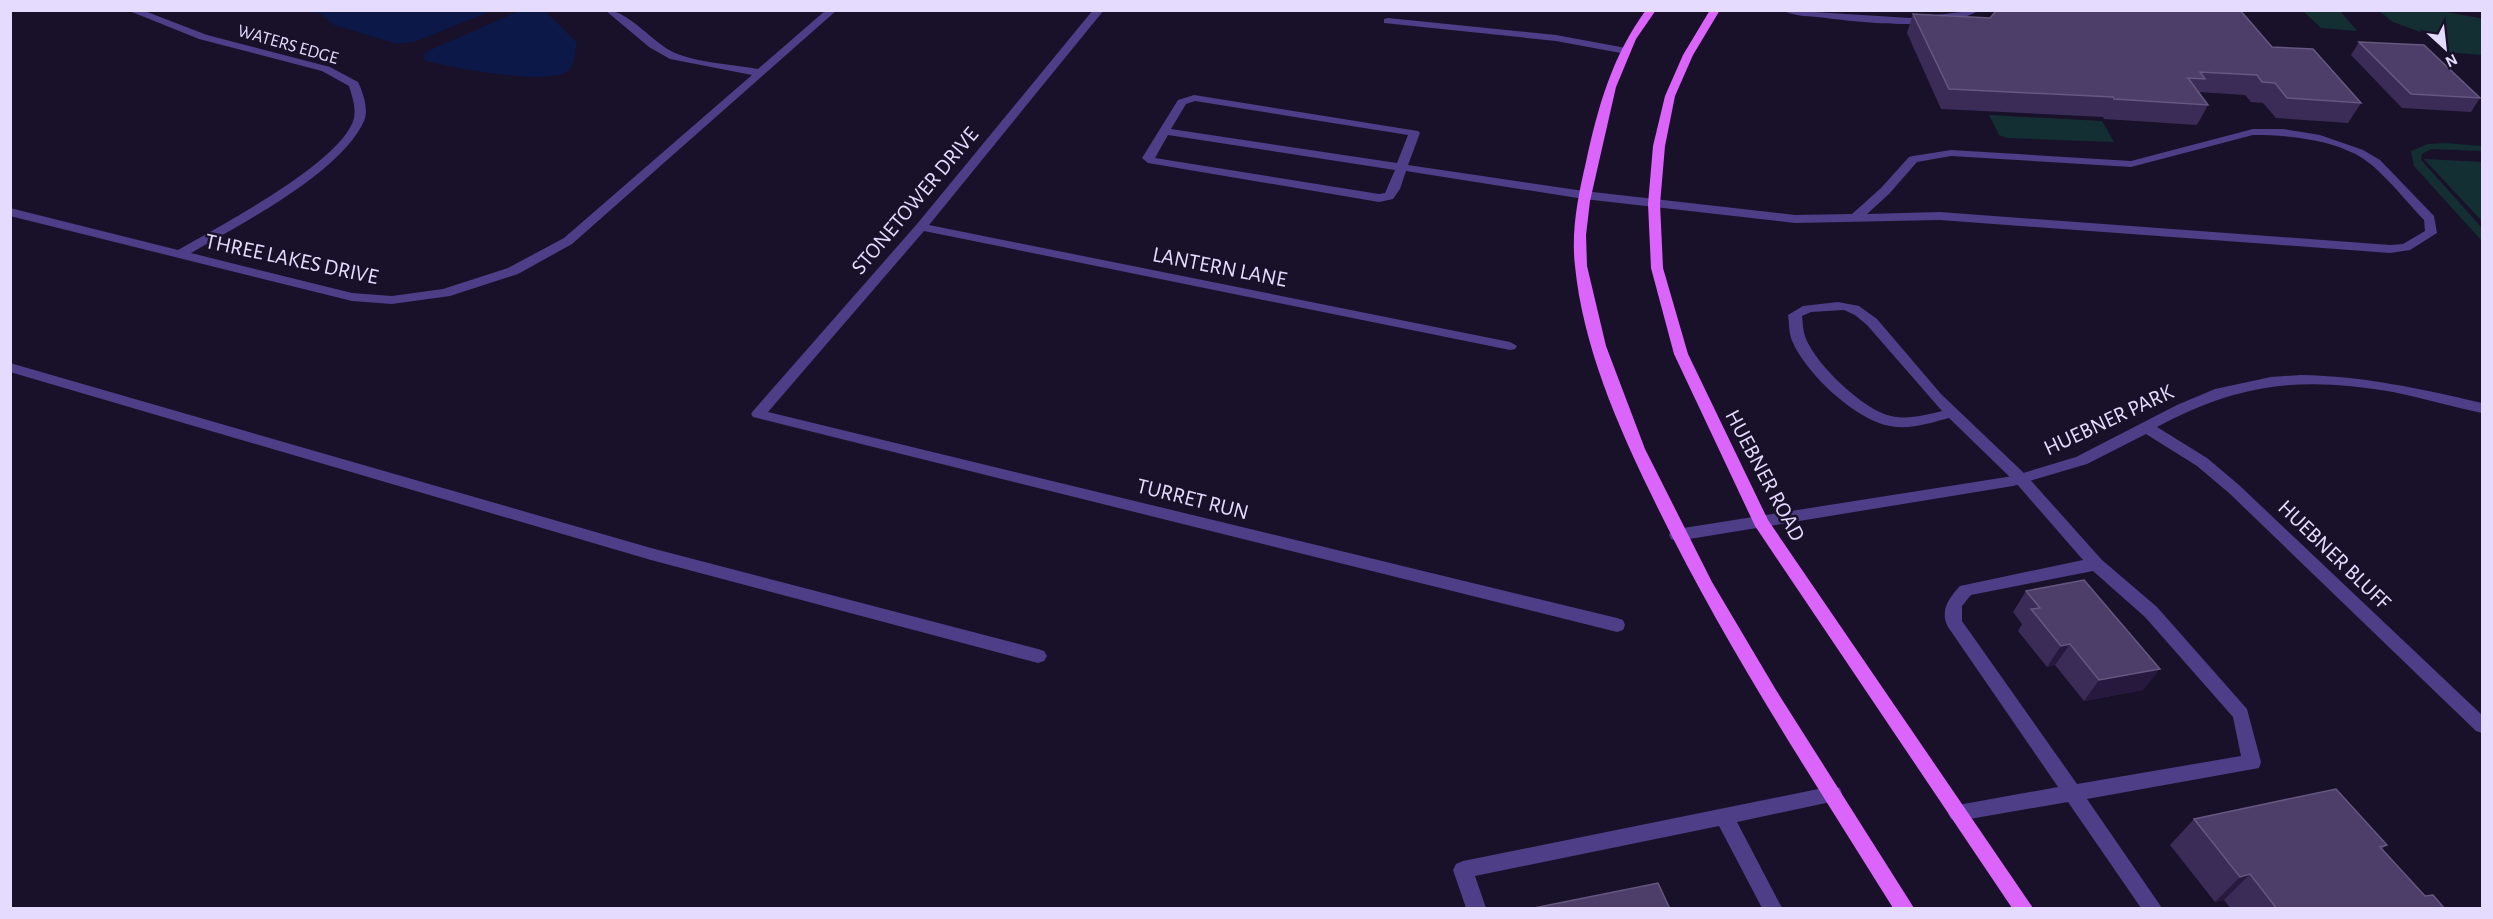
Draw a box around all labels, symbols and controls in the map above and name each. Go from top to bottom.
north arrow [2415,18,2475,78]
street label: WATERS EDGE [235,22,340,68]
text: N [2443,51,2460,70]
street label: STONETOWER DRIVE [847,123,983,278]
street label: THREE LAKES DRIVE [203,230,381,288]
street label: LANTERN LANE [1151,243,1289,291]
street label: HUEBNER PARK [2040,380,2177,459]
street label: HUEBNER ROAD [1721,406,1809,545]
street label: TURRET RUN [1135,474,1251,524]
street label: HUEBNER BLUFF [2274,496,2395,614]

